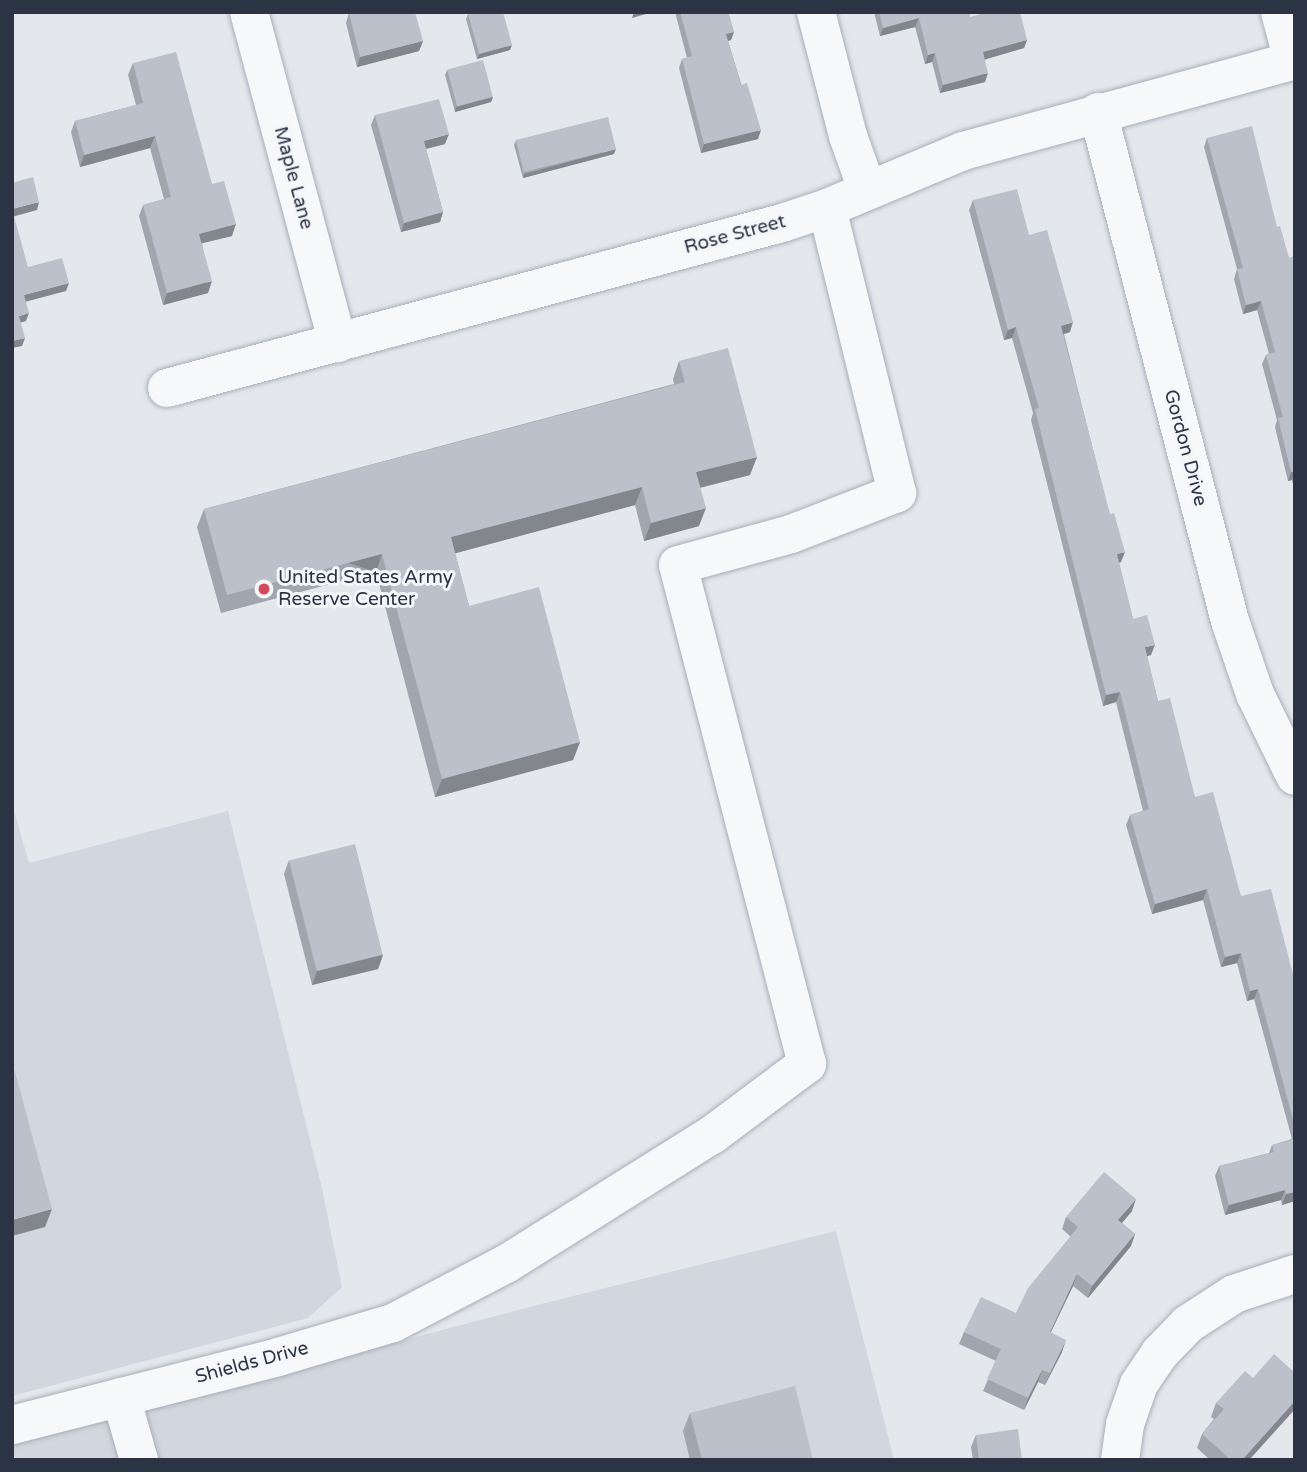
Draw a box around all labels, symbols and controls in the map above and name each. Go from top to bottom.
street label: Maple Lane [268,124,318,232]
street label: Rose Street [682,211,788,259]
street label: Gordon Drive [1158,387,1212,509]
place label: United States Army Reserve Center [278,567,453,611]
marker: United States Army Reserve Center [256,581,272,597]
street label: Shields Drive [193,1337,311,1389]

